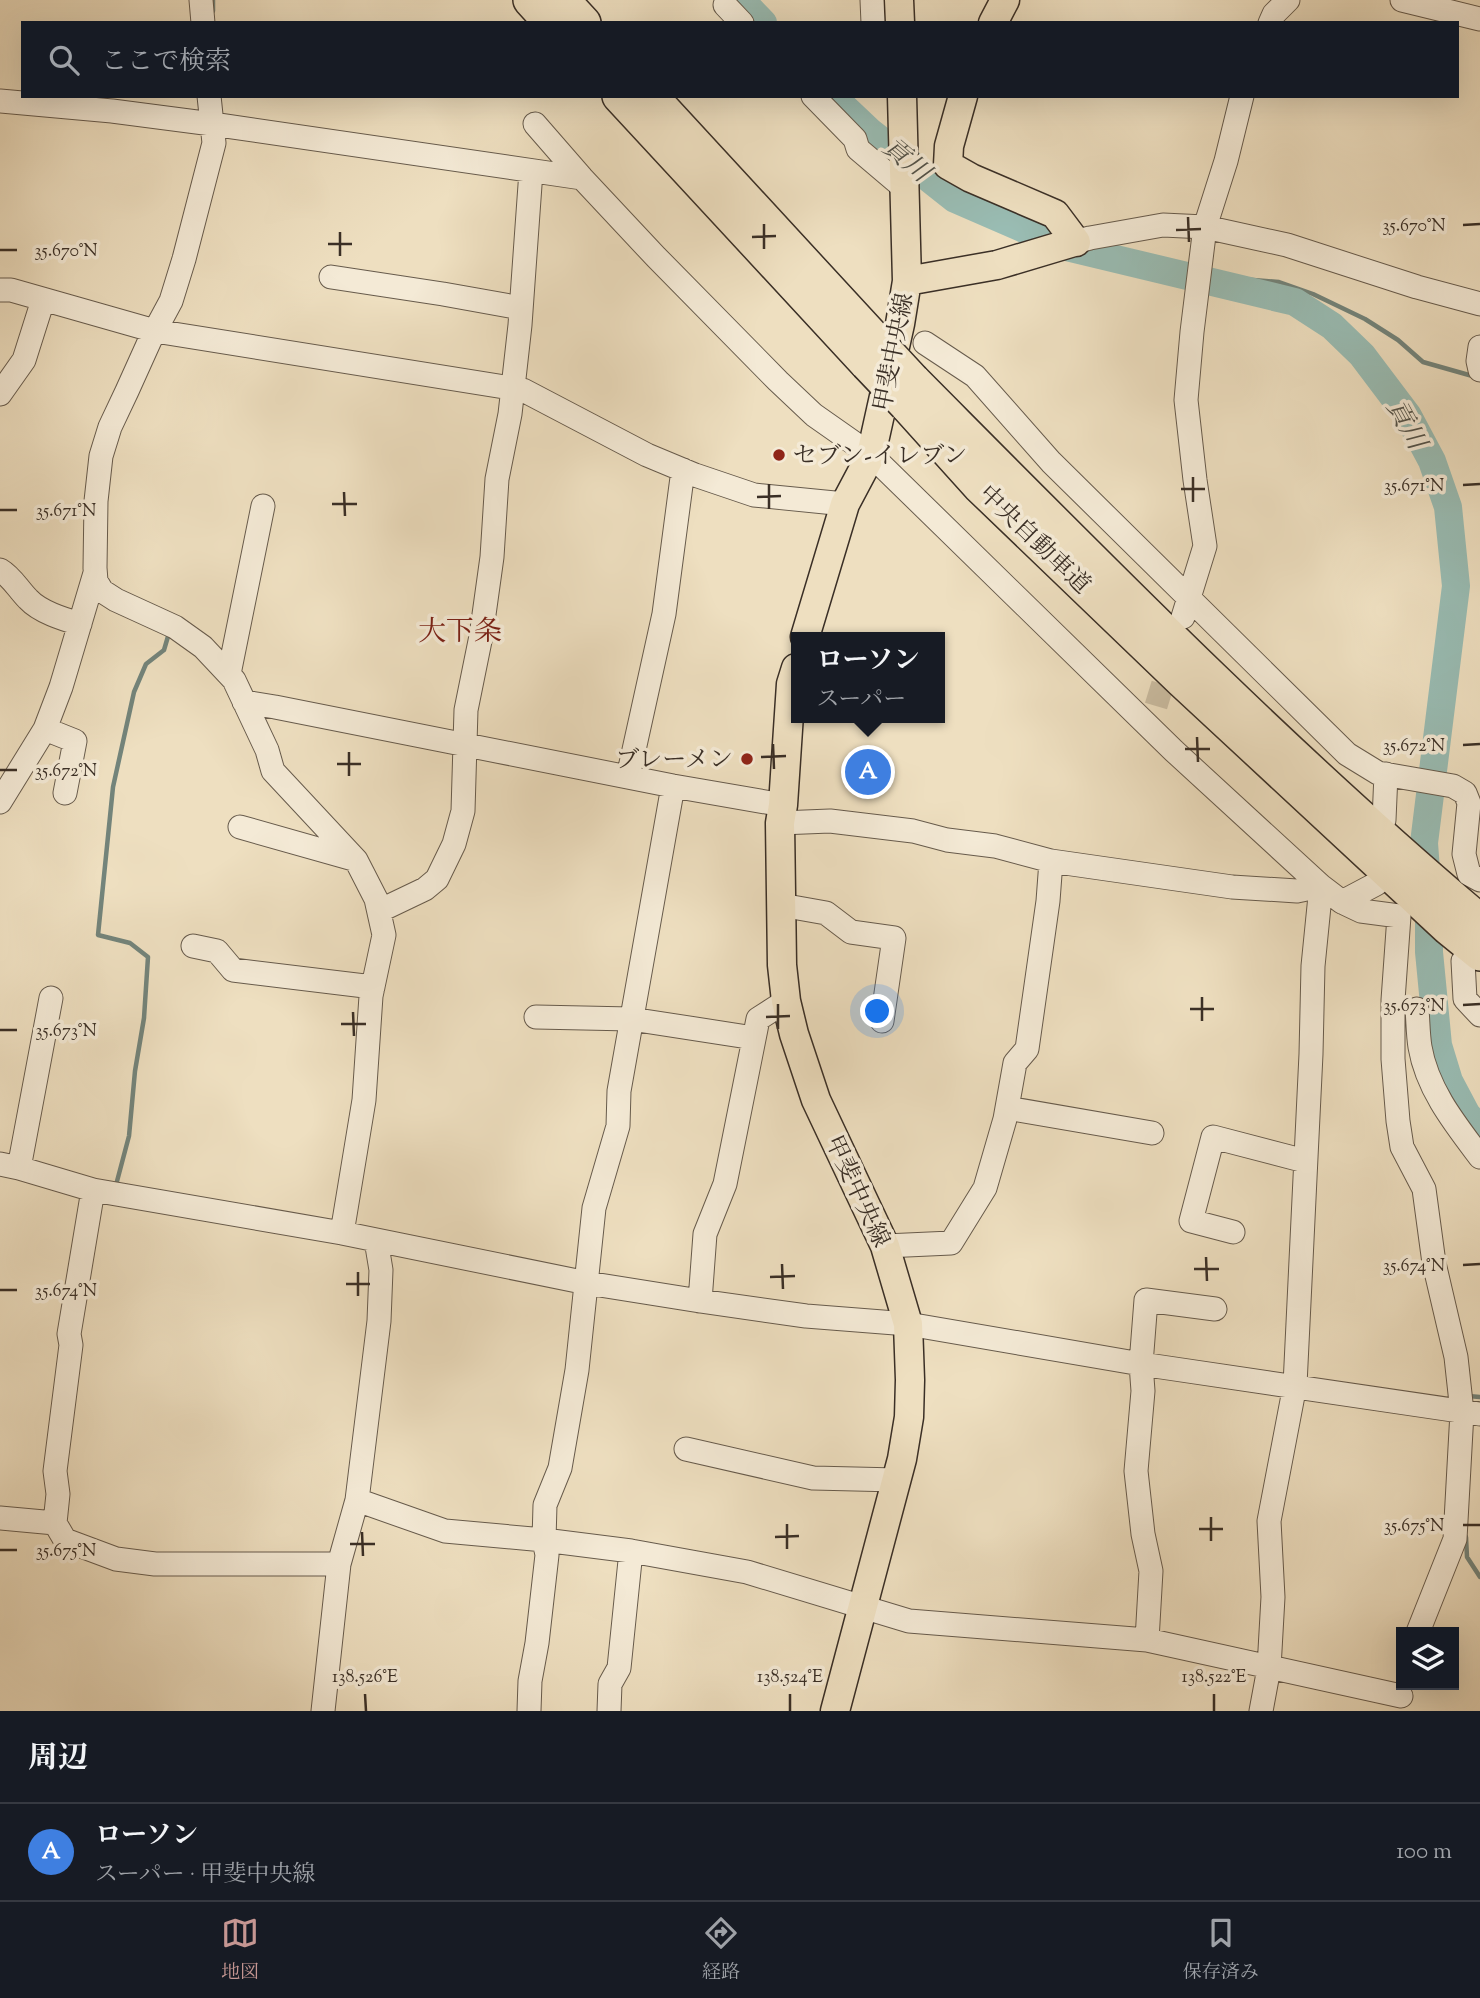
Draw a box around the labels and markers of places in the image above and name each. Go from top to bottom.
place label: セブン-イレブン [793,440,967,474]
marker: セブン-イレブン [771,447,787,463]
place label: ブレーメン [615,744,733,778]
pin: A [845,746,891,798]
marker: ブレーメン [739,751,755,767]

